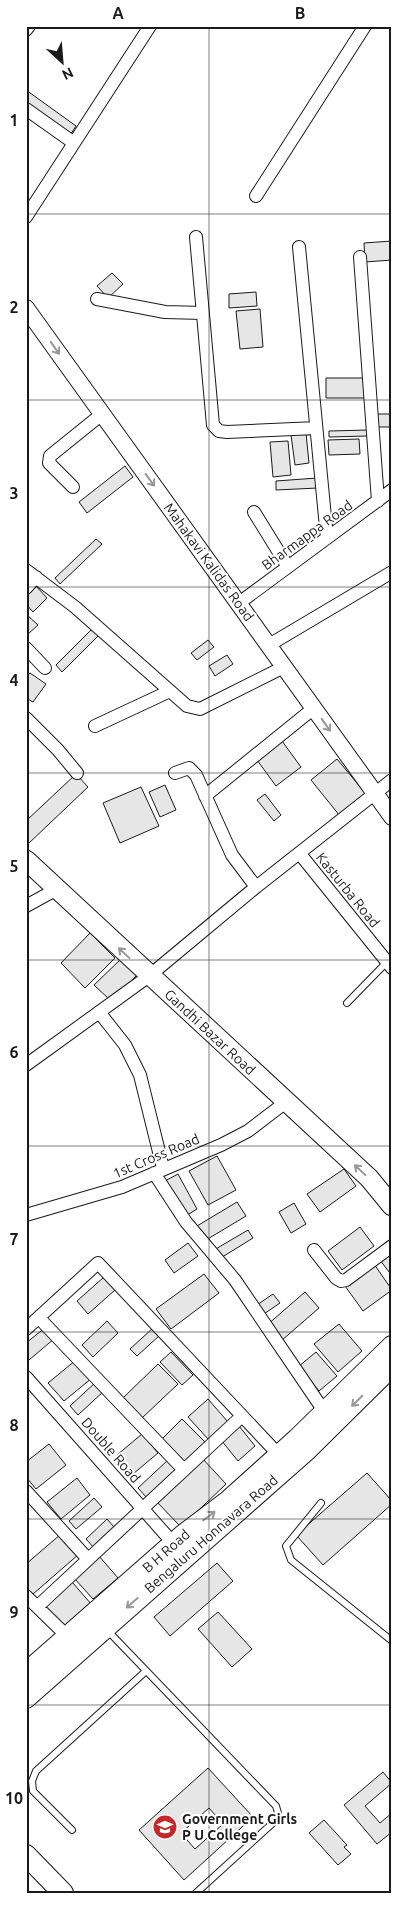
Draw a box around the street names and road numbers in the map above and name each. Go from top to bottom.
street label: Bharmappa Road [259,497,355,573]
street label: Mahakavi Kalidas Road [161,500,257,624]
street label: Kasturba Road [313,849,383,931]
street label: Gandhi Bazar Road [161,986,259,1078]
street label: 1st Cross Road [110,1131,202,1181]
street label: Double Road [78,1414,144,1486]
street label: Bengaluru Honnavara Road [141,1472,281,1596]
street label: B H Road [139,1526,193,1576]

